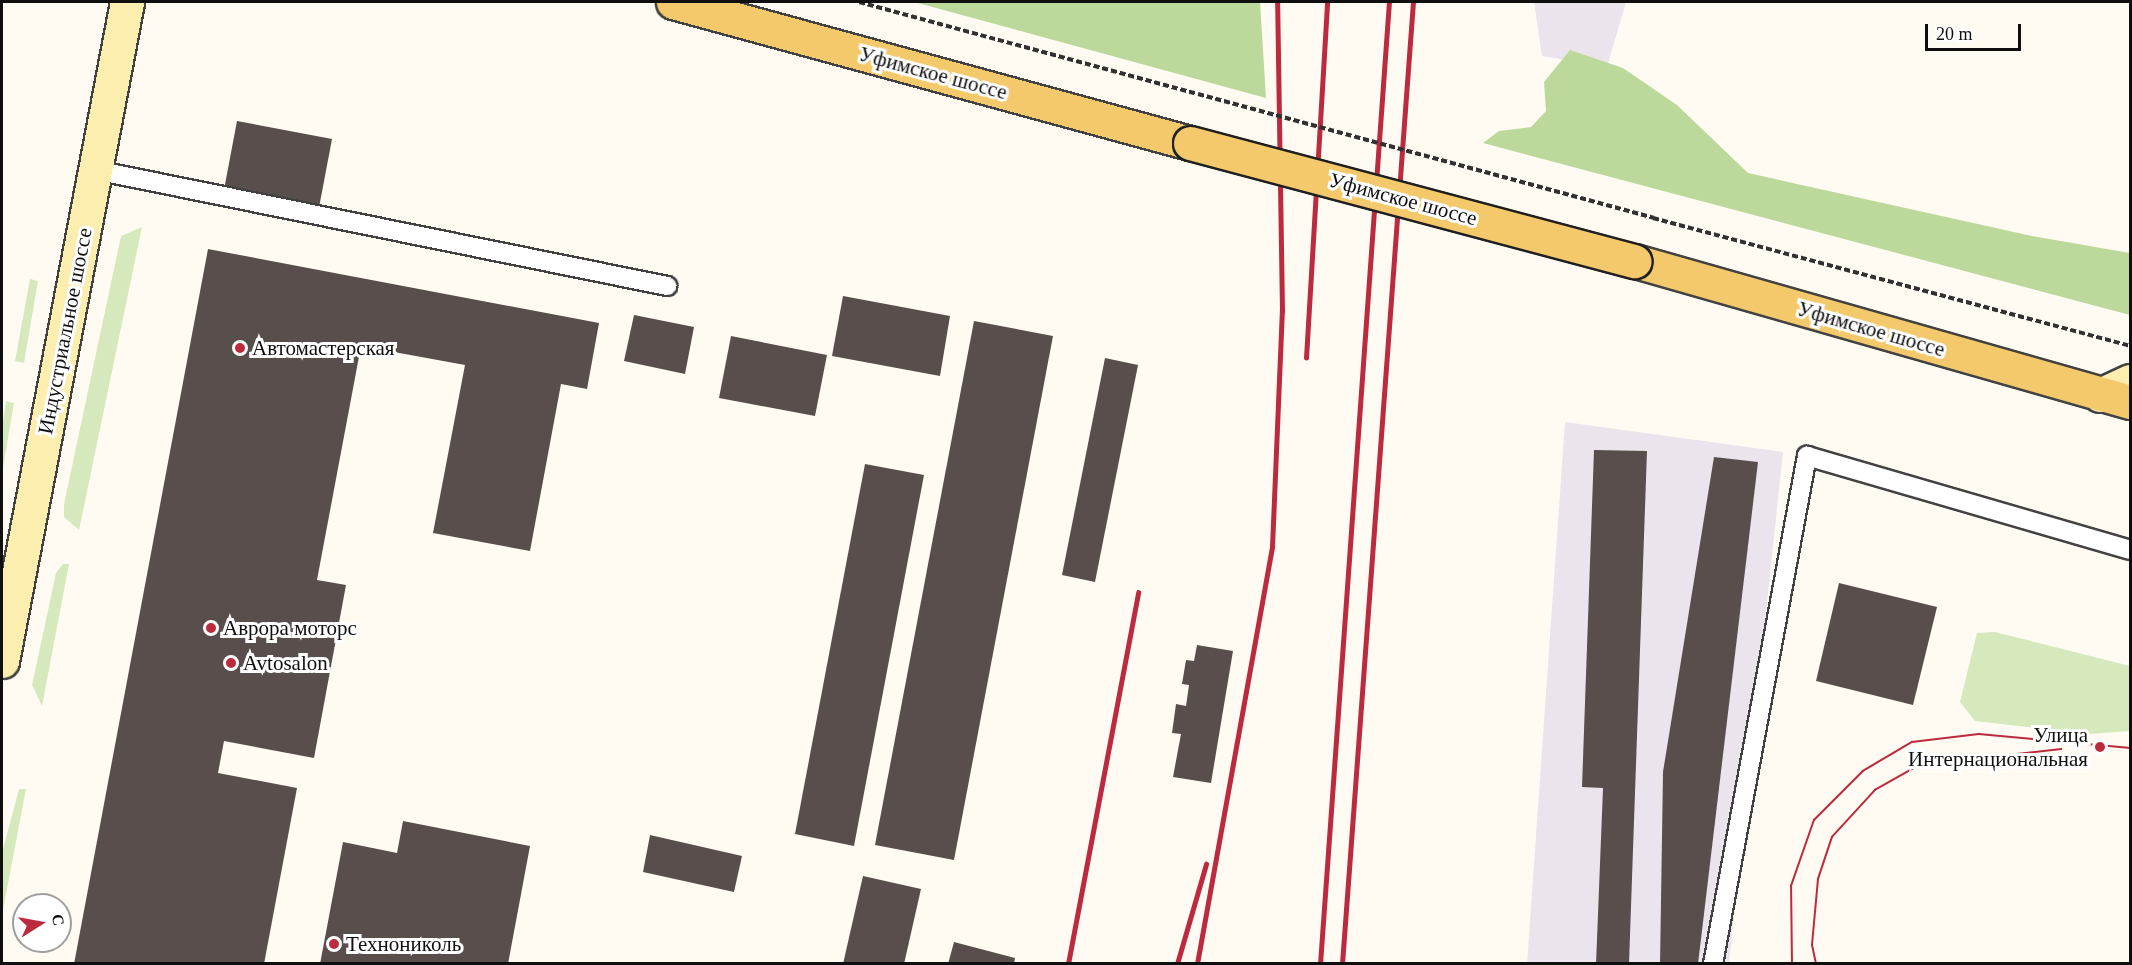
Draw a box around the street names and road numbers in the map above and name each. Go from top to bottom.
street label: Уфимское шоссе [856,41,1010,105]
street label: Уфимское шоссе [1326,167,1480,231]
street label: Индустриальное шоссе [33,226,97,436]
street label: Уфимское шоссе [1794,296,1948,362]

